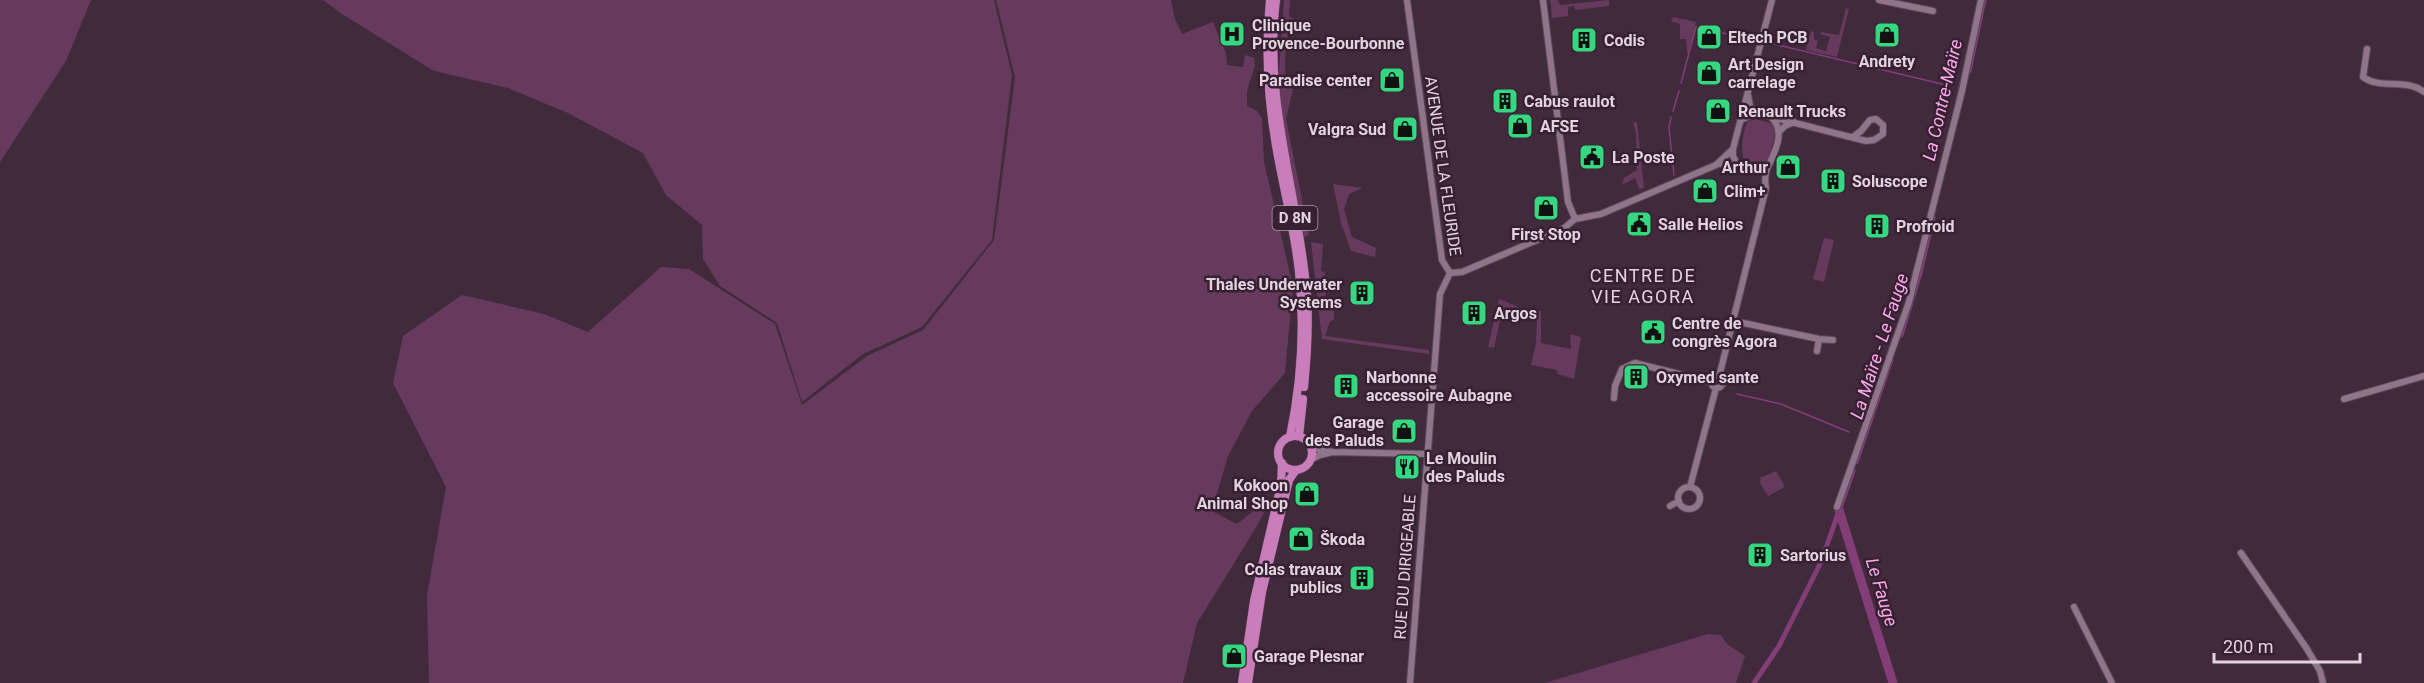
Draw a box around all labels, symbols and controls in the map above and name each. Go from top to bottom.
place label: Clinique Provence-Bourbonne [1252,16,1405,53]
hospital icon: Clinique Provence-Bourbonne [1217,19,1247,49]
shop icon: Andrety [1872,20,1902,50]
shop icon: Eltech PCB [1694,22,1724,52]
building icon: Codis [1569,25,1599,55]
place label: Eltech PCB [1728,28,1808,47]
place label: Codis [1604,31,1645,50]
water label: La Contre-Maïre [1918,37,1966,163]
place label: Andrety [1859,52,1916,71]
place label: Art Design carrelage [1728,55,1804,92]
shop icon: Art Design carrelage [1694,58,1724,88]
shop icon: Paradise center [1377,65,1407,95]
place label: Paradise center [1259,71,1372,90]
street label: AVENUE DE LA FLEURIDE [1421,75,1465,257]
building icon: Cabus raulot [1490,86,1520,116]
place label: Cabus raulot [1524,92,1616,111]
shop icon: Renault Trucks [1703,96,1733,126]
place label: Renault Trucks [1738,102,1846,121]
shop icon: AFSE [1505,111,1535,141]
shop icon: Valgra Sud [1390,114,1420,144]
place label: AFSE [1540,117,1578,136]
place label: Valgra Sud [1308,120,1386,139]
public building icon: La Poste [1577,142,1607,172]
place label: La Poste [1612,148,1675,167]
shop icon: Arthur [1773,152,1803,182]
place label: Arthur [1722,158,1768,177]
building icon: Soluscope [1818,166,1848,196]
place label: Soluscope [1852,172,1928,191]
shop icon: Clim+ [1690,176,1720,206]
place label: Clim+ [1724,182,1766,201]
shop icon: First Stop [1531,193,1561,223]
road number: D 8N [1272,206,1318,230]
public building icon: Salle Helios [1624,209,1654,239]
building icon: Profroid [1862,211,1892,241]
place label: Salle Helios [1658,215,1743,234]
place label: Profroid [1896,217,1955,236]
place label: First Stop [1511,225,1581,244]
district label: CENTRE DE VIE AGORA [1590,265,1696,307]
water label: La Maïre - Le Fauge [1846,271,1912,421]
place label: Thales Underwater Systems [1206,275,1342,312]
building icon: Thales Underwater Systems [1347,278,1377,308]
building icon: Argos [1459,298,1489,328]
place label: Argos [1494,304,1537,323]
place label: Centre de congrès Agora [1672,314,1778,351]
public building icon: Centre de congrès Agora [1638,317,1668,347]
building icon: Oxymed sante [1621,362,1651,392]
place label: Narbonne accessoire Aubagne [1366,368,1512,405]
place label: Oxymed sante [1656,368,1759,387]
building icon: Narbonne accessoire Aubagne [1331,371,1361,401]
place label: Garage des Paluds [1305,413,1384,450]
shop icon: Garage des Paluds [1389,416,1419,446]
place label: Le Moulin des Paluds [1426,449,1505,486]
restaurant icon: Le Moulin des Paluds [1392,452,1422,482]
place label: Kokoon Animal Shop [1197,476,1288,513]
shop icon: Kokoon Animal Shop [1292,479,1322,509]
street label: RUE DU DIRIGEABLE [1390,494,1420,640]
shop icon: Škoda [1286,524,1316,554]
place label: Škoda [1320,530,1365,549]
building icon: Sartorius [1745,540,1775,570]
place label: Sartorius [1780,546,1846,565]
water label: Le Fauge [1862,555,1902,629]
place label: Colas travaux publics [1244,560,1343,597]
building icon: Colas travaux publics [1347,563,1377,593]
scale bar [2214,626,2360,664]
text: 200 m [2223,636,2274,657]
shop icon: Garage Plesnar [1219,641,1249,671]
place label: Garage Plesnar [1254,647,1364,666]

